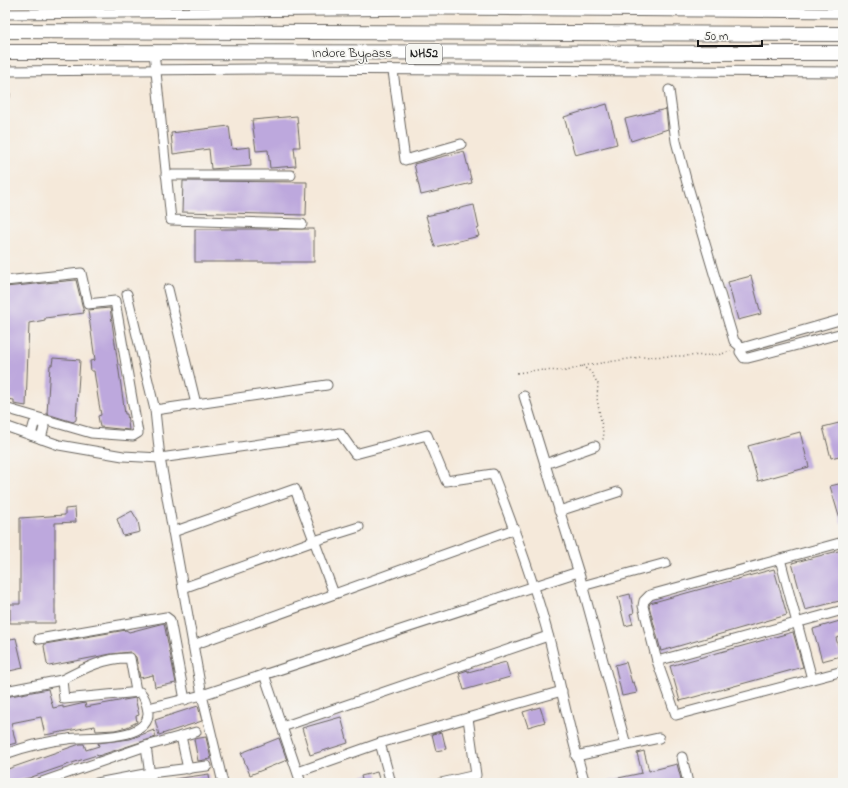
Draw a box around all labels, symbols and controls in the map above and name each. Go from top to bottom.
scale bar [698,22,762,48]
text: 50 m [704,28,728,46]
street label: Indore Bypass [312,44,392,64]
road number: NH52 [406,44,442,64]

